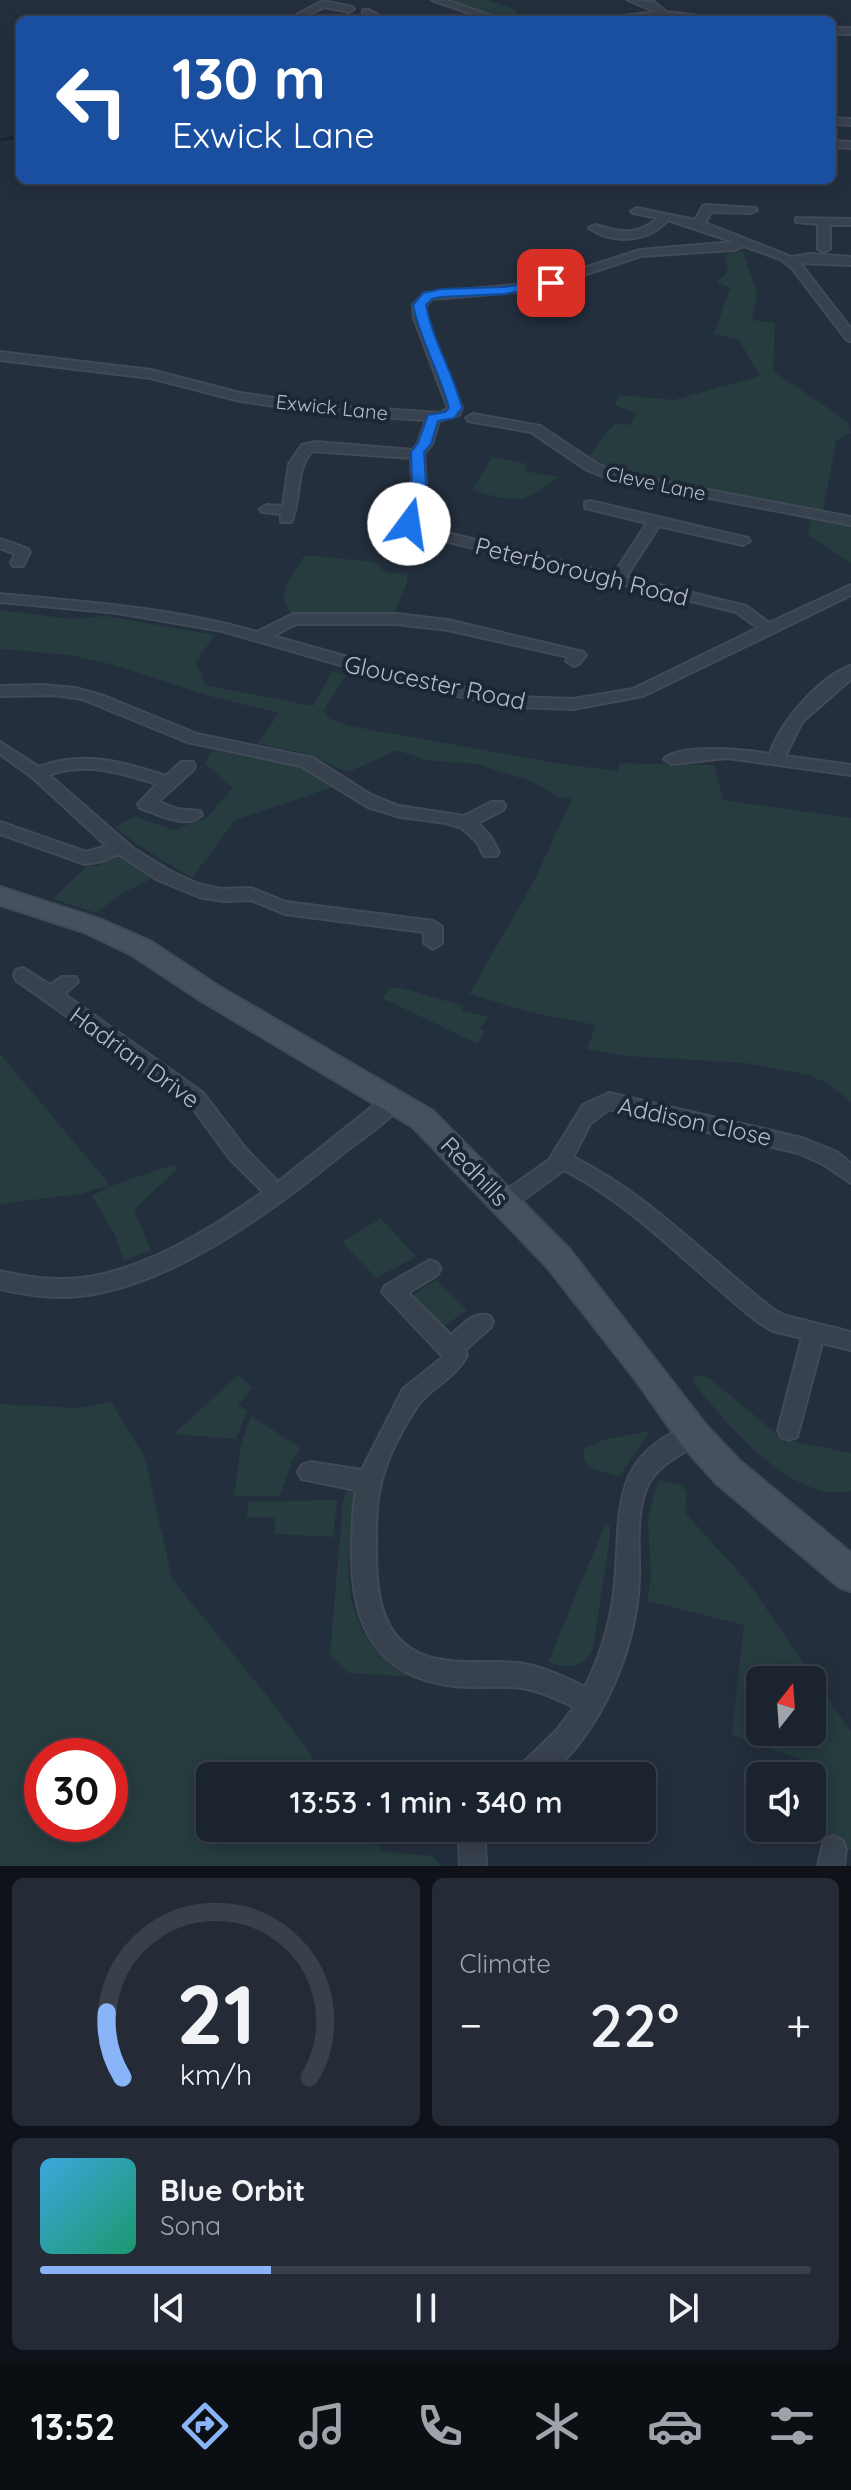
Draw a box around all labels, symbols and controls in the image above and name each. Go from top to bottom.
text: 130 m [172,43,326,113]
icon: left [40,48,144,152]
text: Exwick Lane [172,112,375,157]
pin [517,249,585,317]
icon: arrive [529,261,573,305]
street label: Exwick Lane [275,389,389,425]
street label: Cleve Lane [604,460,708,506]
position arrow [367,482,451,566]
street label: Peterborough Road [472,530,692,612]
street label: Gloucester Road [342,648,528,716]
street label: Hadrian Drive [64,1000,206,1114]
street label: Addison Close [615,1090,775,1152]
street label: Redhills [435,1130,515,1212]
north arrow [746,1666,826,1746]
map controls [746,1666,826,1842]
speed limit sign: 30 [24,1738,128,1842]
button: sound [746,1762,826,1842]
text: 13:53 · 1 min · 340 m [289,1783,563,1821]
text: Climate [460,1947,551,1980]
text: 21 [176,1961,256,2065]
text: 22° [589,1987,679,2062]
text: − [460,1997,482,2052]
text: + [786,1997,811,2052]
text: km/h [179,2056,252,2092]
text: Blue Orbit [160,2171,305,2209]
text: Sona [160,2209,221,2242]
icon: previous [147,2286,191,2330]
icon: pause [404,2286,448,2330]
icon: next [661,2286,705,2330]
icon: directions [177,2398,233,2454]
icon: music [294,2398,350,2454]
icon: phone [412,2398,468,2454]
icon: climate [529,2398,585,2454]
icon: car [647,2398,703,2454]
icon: filters [764,2398,820,2454]
text: 13:52 [31,2404,115,2449]

